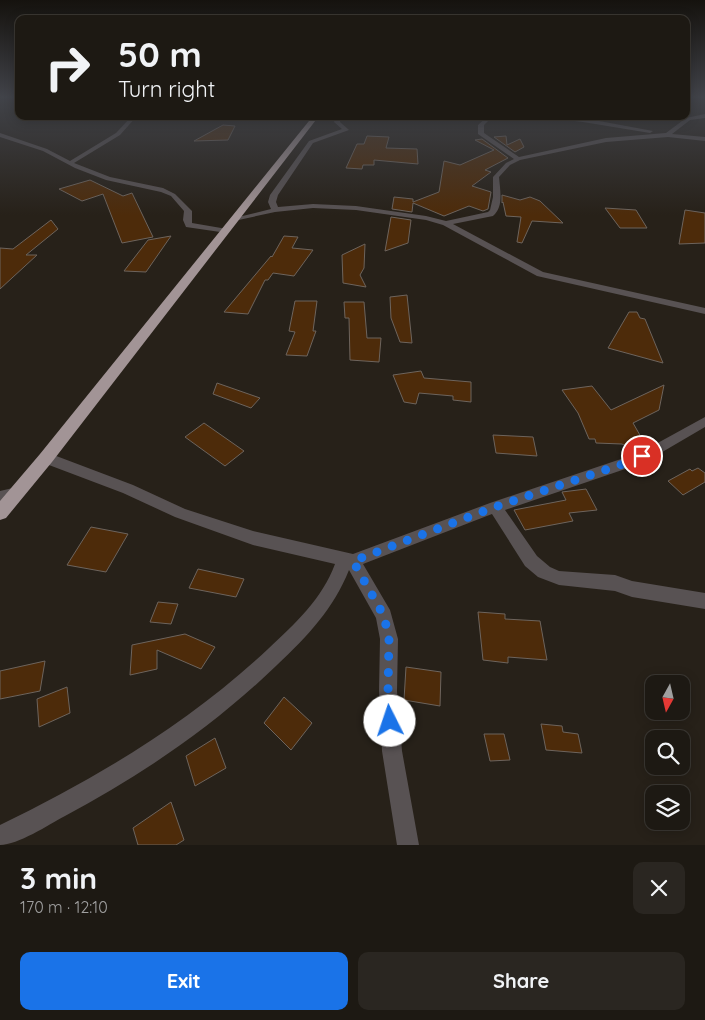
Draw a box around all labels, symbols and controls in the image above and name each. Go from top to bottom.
text: 50 m [118,32,202,76]
icon: right [35,35,100,100]
text: Turn right [118,75,215,103]
pin [621,435,663,477]
icon: arrive [628,442,656,470]
north arrow [645,675,690,720]
map controls [645,675,690,830]
position arrow [363,694,415,746]
button: search [645,730,690,775]
button: layers [645,785,690,830]
text: 3 min [20,859,97,897]
button: close [633,862,685,914]
text: 170 m · 12:10 [20,897,108,917]
button: Exit [20,952,348,1010]
button: Share [358,952,685,1010]

